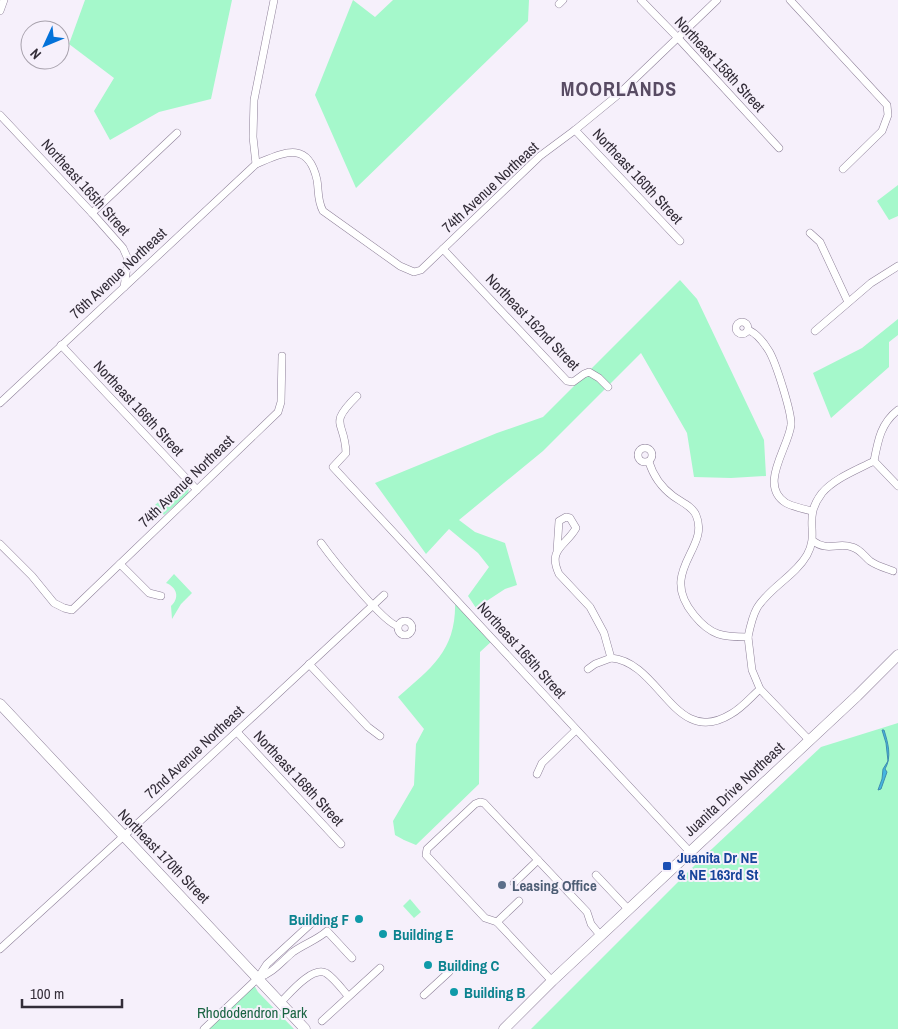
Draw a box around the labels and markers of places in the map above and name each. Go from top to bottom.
place label: Juanita Dr NE & NE 163rd St [677,847,758,885]
marker: Juanita Dr NE & NE 163rd St [661,860,673,872]
place label: Leasing Office [512,875,597,896]
marker: Leasing Office [496,879,508,891]
place label: Building F [289,909,349,930]
marker: Building F [353,913,365,925]
place label: Building E [393,924,454,945]
marker: Building E [377,928,389,940]
place label: Building C [438,955,500,976]
marker: Building C [422,959,434,971]
place label: Building B [464,982,526,1003]
marker: Building B [448,986,460,998]

